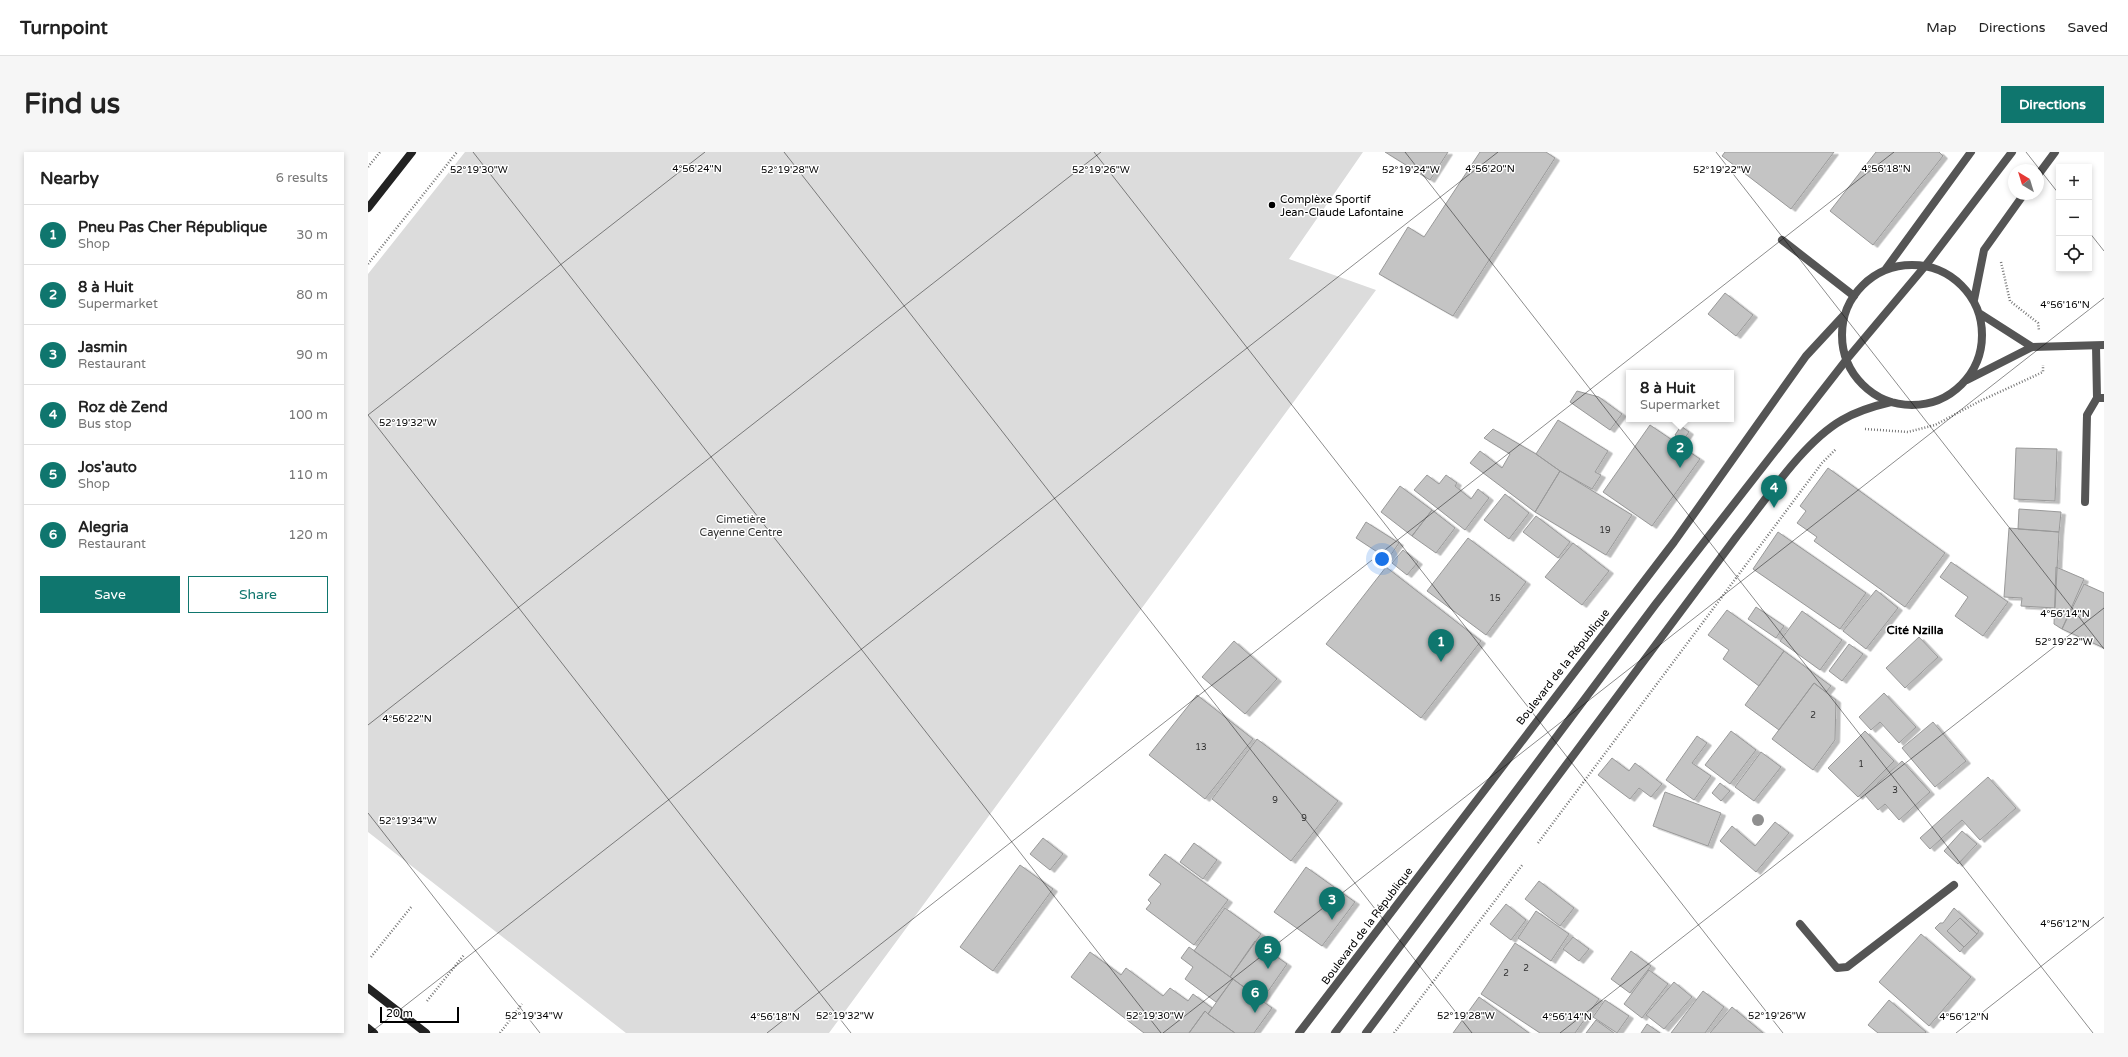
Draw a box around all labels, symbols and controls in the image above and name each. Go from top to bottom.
text: Turnpoint [20,17,108,39]
text: Map [1926,19,1957,36]
text: Directions [1979,19,2046,36]
text: Saved [2068,19,2108,36]
button: Directions [2001,86,2104,123]
text: Find us [24,87,120,121]
text: 4°56'24"N [672,163,722,175]
text: 4°56'20"N [1465,163,1515,175]
text: 4°56'18"N [1861,163,1911,175]
text: 52°19'30"W [450,164,508,176]
text: 52°19'28"W [761,164,819,176]
text: 52°19'26"W [1072,164,1130,176]
text: 52°19'24"W [1382,164,1440,176]
text: 52°19'22"W [1693,164,1751,176]
north arrow [2008,164,2044,200]
map controls [2056,164,2092,272]
button: + [2056,164,2092,200]
text: Nearby [40,168,99,189]
text: 6 results [276,170,328,186]
place label: Complèxe Sportif Jean-Claude Lafontaine [1280,193,1404,219]
marker: Complèxe Sportif Jean-Claude Lafontaine [1267,200,1277,210]
button: − [2056,200,2092,236]
text: Pneu Pas Cher République [78,218,267,236]
text: 1 [49,227,57,243]
text: 30 m [296,227,328,243]
text: Shop [78,236,110,252]
button: locate [2056,236,2092,272]
text: 8 à Huit [78,278,133,296]
text: 2 [49,287,57,303]
text: 80 m [296,287,328,303]
text: Supermarket [78,296,158,312]
text: 4°56'16"N [2040,299,2090,311]
text: Jasmin [78,338,127,356]
text: 3 [49,347,57,363]
text: 90 m [296,347,328,363]
text: Restaurant [78,356,146,372]
popup [1626,370,1734,422]
text: 8 à Huit [1640,379,1695,397]
text: Supermarket [1640,397,1720,413]
text: Roz dè Zend [78,398,168,416]
text: 4 [49,407,57,423]
text: 100 m [288,407,328,423]
text: Bus stop [78,416,132,432]
text: 52°19'32"W [379,417,437,429]
pin: 2 [1667,435,1693,468]
text: Jos'auto [78,458,137,476]
text: 5 [49,467,57,483]
text: 110 m [288,467,328,483]
pin: 4 [1761,475,1787,508]
text: Shop [78,476,110,492]
park label: Cimetière Cayenne Centre [699,513,783,539]
text: Alegria [78,518,129,536]
house number: 19 [1599,525,1611,536]
text: 6 [49,527,57,543]
text: 120 m [288,527,328,543]
text: Restaurant [78,536,146,552]
your location [1372,549,1392,569]
button: Save [40,576,180,613]
button: Share [188,576,328,613]
house number: 15 [1489,593,1501,604]
street label: Boulevard de la République [1514,606,1612,728]
text: 4°56'14"N [2040,608,2090,620]
district label: Cité Nzilla [1886,623,1944,637]
pin: 1 [1428,629,1454,662]
text: 52°19'22"W [2035,636,2093,648]
house number: 2 [1810,710,1816,721]
text: 4°56'22"N [382,713,432,725]
house number: 13 [1195,742,1207,753]
house number: 1 [1858,759,1864,770]
house number: 3 [1892,785,1898,796]
house number: 9 [1272,795,1278,806]
house number: 9 [1301,813,1307,824]
text: 52°19'34"W [379,815,437,827]
street label: Boulevard de la République [1319,865,1415,987]
pin: 3 [1319,887,1345,920]
text: 4°56'12"N [2040,918,2090,930]
pin: 5 [1255,936,1281,969]
house number: 2 [1523,963,1529,974]
house number: 2 [1503,968,1509,979]
pin: 6 [1242,980,1268,1013]
scale bar [380,1005,459,1024]
text: 20 m [386,1007,413,1020]
text: 52°19'34"W [505,1010,563,1022]
text: 52°19'32"W [816,1010,874,1022]
text: 52°19'30"W [1126,1010,1184,1022]
text: 52°19'28"W [1437,1010,1495,1022]
text: 52°19'26"W [1748,1010,1806,1022]
text: 4°56'18"N [750,1011,800,1023]
text: 4°56'14"N [1542,1011,1592,1023]
text: 4°56'12"N [1939,1011,1989,1023]

